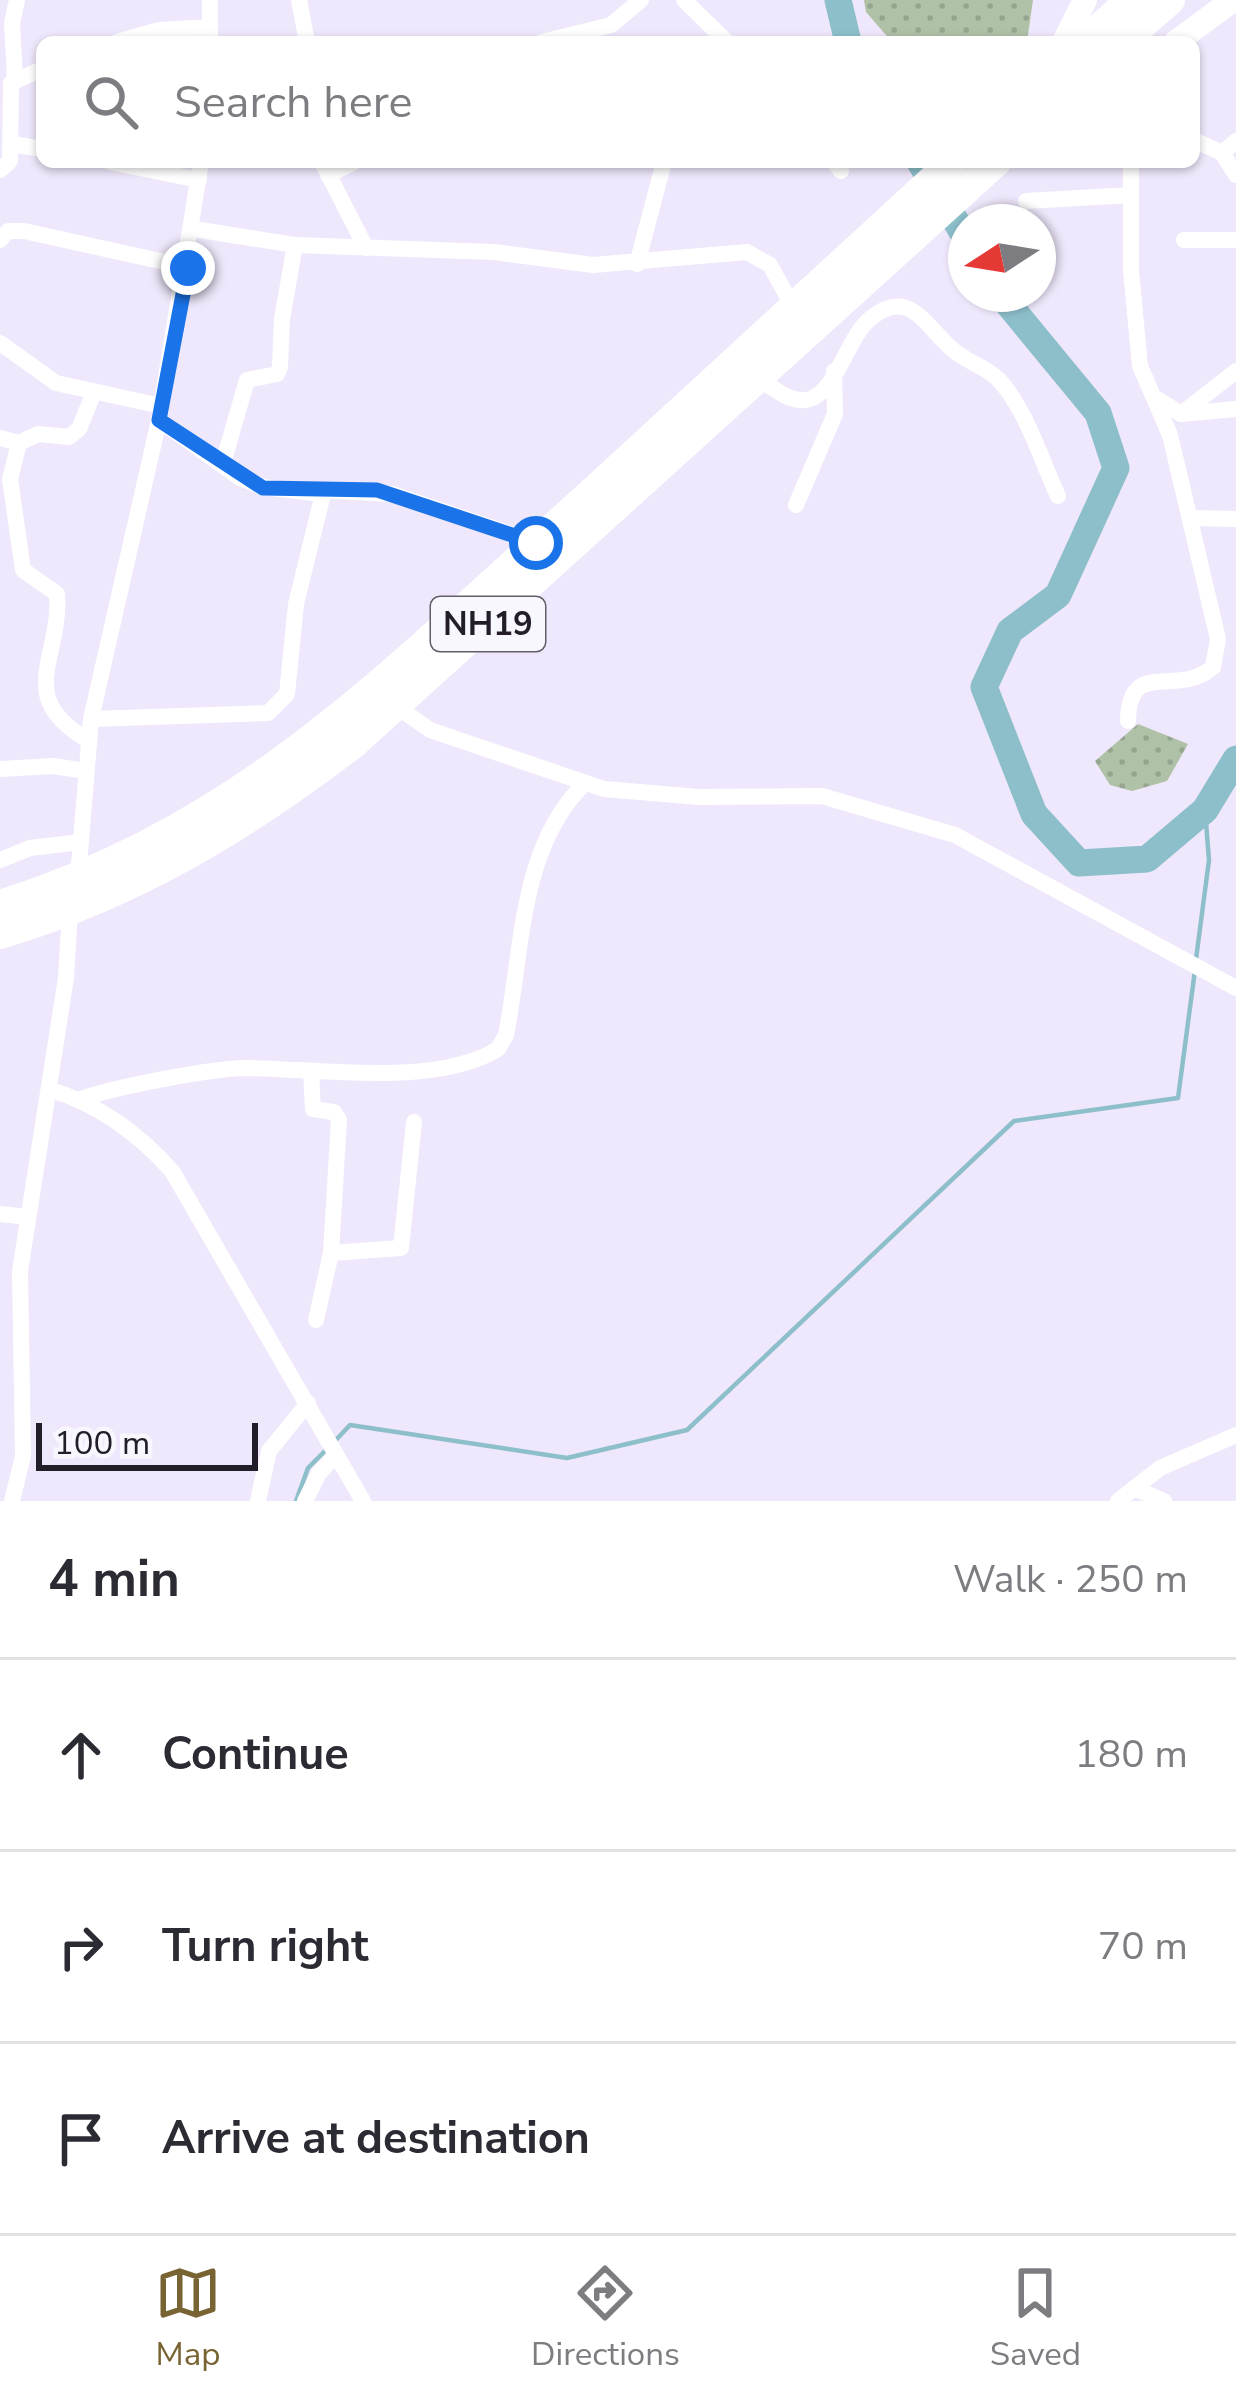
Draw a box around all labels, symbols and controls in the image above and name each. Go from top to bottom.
search box [36,36,1200,168]
icon: search [78,69,144,135]
text: Search here [174,72,413,133]
north arrow [948,204,1056,312]
route end [161,241,215,295]
route start [509,516,563,570]
road number: NH19 [431,597,545,651]
scale bar [36,1417,258,1470]
text: 100 m [54,1421,150,1466]
text: 4 min [48,1544,180,1614]
text: Walk · 250 m [953,1553,1188,1606]
icon: ahead [48,1722,114,1788]
text: Continue [162,1724,349,1785]
text: 180 m [1074,1728,1188,1781]
icon: right [48,1914,114,1980]
text: Turn right [162,1916,369,1977]
text: 70 m [1098,1920,1188,1973]
icon: arrive [48,2106,114,2172]
text: Arrive at destination [162,2108,590,2169]
tab: Map [155,2260,221,2377]
tab: Directions [531,2260,680,2377]
tab: Saved [990,2260,1081,2377]

